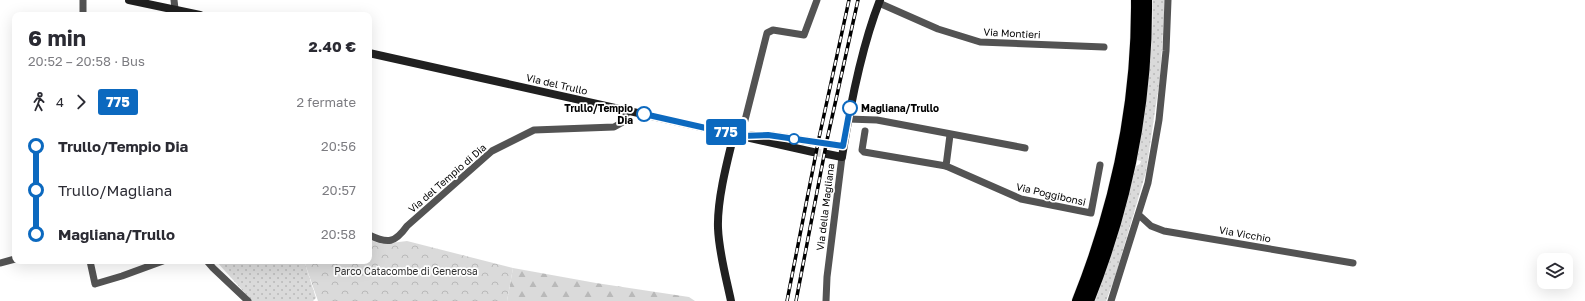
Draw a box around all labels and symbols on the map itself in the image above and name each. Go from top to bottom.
street label: Via Montieri [983,26,1041,40]
street label: Via del Trullo [525,71,589,97]
marker: Magliana/Trullo [842,100,858,116]
place label: Trullo/Tempio Dia [564,102,633,126]
place label: Magliana/Trullo [861,102,939,114]
marker: Trullo/Tempio Dia [636,106,652,122]
line badge: 775 [703,119,749,145]
unlabelled marker [788,133,800,145]
street label: Via del Tempio di Dia [406,141,488,215]
street label: Via della Magliana [814,163,836,251]
street label: Via Poggibonsi [1015,180,1087,208]
street label: Via Vicchio [1218,224,1272,244]
park label: Parco Catacombe di Generosa [334,265,478,277]

